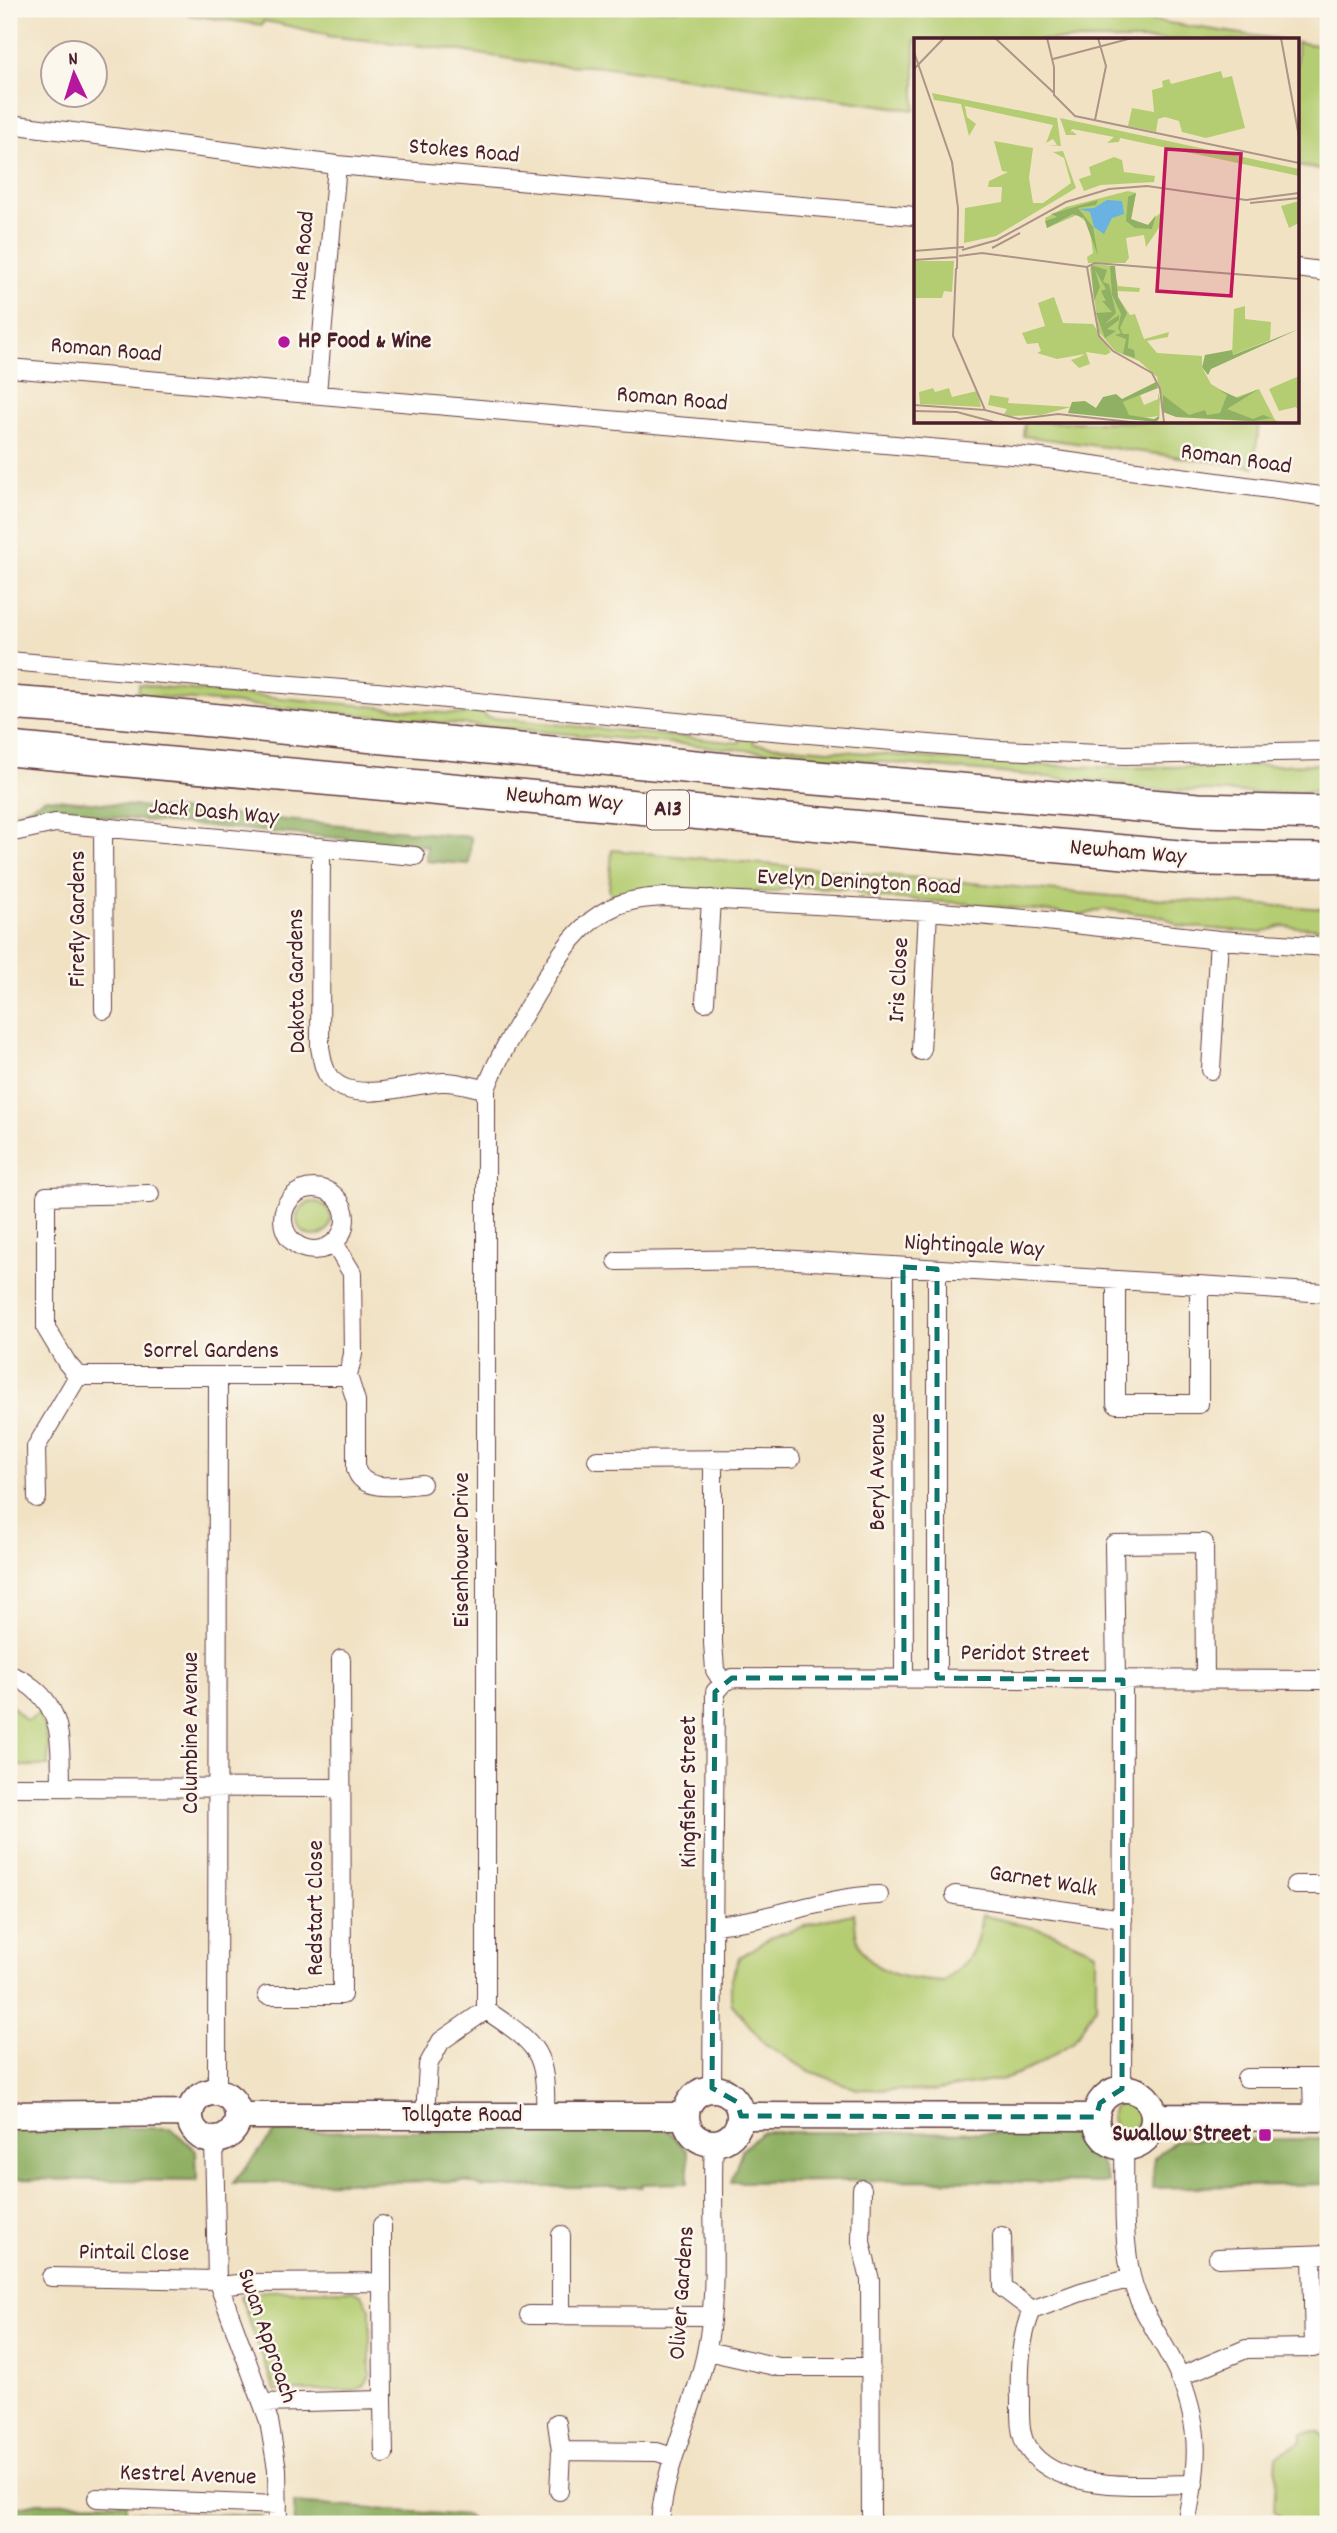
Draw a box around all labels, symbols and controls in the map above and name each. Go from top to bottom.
north arrow [38,38,108,108]
inset map [914,38,1298,424]
text: N [67,47,79,74]
street label: Stokes Road [407,130,521,174]
street label: Hale Road [283,210,325,302]
place label: HP Food & Wine [298,325,432,359]
street label: Roman Road [49,329,163,373]
marker: HP Food & Wine [276,334,292,350]
street label: Roman Road [615,378,729,422]
street label: Roman Road [1178,435,1294,485]
street label: Newham Way [504,778,625,822]
street label: Jack Dash Way [148,790,281,836]
road number: A13 [647,790,689,830]
street label: Newham Way [1068,831,1189,875]
street label: Firefly Gardens [62,850,96,988]
street label: Evelyn Denington Road [756,861,962,905]
street label: Dakota Gardens [280,908,316,1054]
street label: Iris Close [881,937,919,1023]
street label: Nightingale Way [903,1226,1046,1268]
street label: Sorrel Gardens [143,1335,279,1369]
street label: Beryl Avenue [862,1413,896,1531]
street label: Eisenhower Drive [446,1472,480,1628]
street label: Peridot Street [960,1637,1090,1673]
street label: Columbine Avenue [175,1652,209,1814]
street label: Kingfisher Street [673,1716,707,1868]
street label: Redstart Close [300,1840,334,1976]
street label: Garnet Walk [987,1857,1099,1907]
street label: Tollgate Road [401,2099,523,2133]
place label: Swallow Street [1112,2118,1251,2152]
marker: Swallow Street [1257,2127,1273,2143]
street label: Oliver Gardens [661,2225,705,2361]
street label: Pintail Close [78,2236,190,2272]
street label: Swan Approach [227,2264,305,2408]
street label: Kestrel Avenue [119,2457,257,2495]

